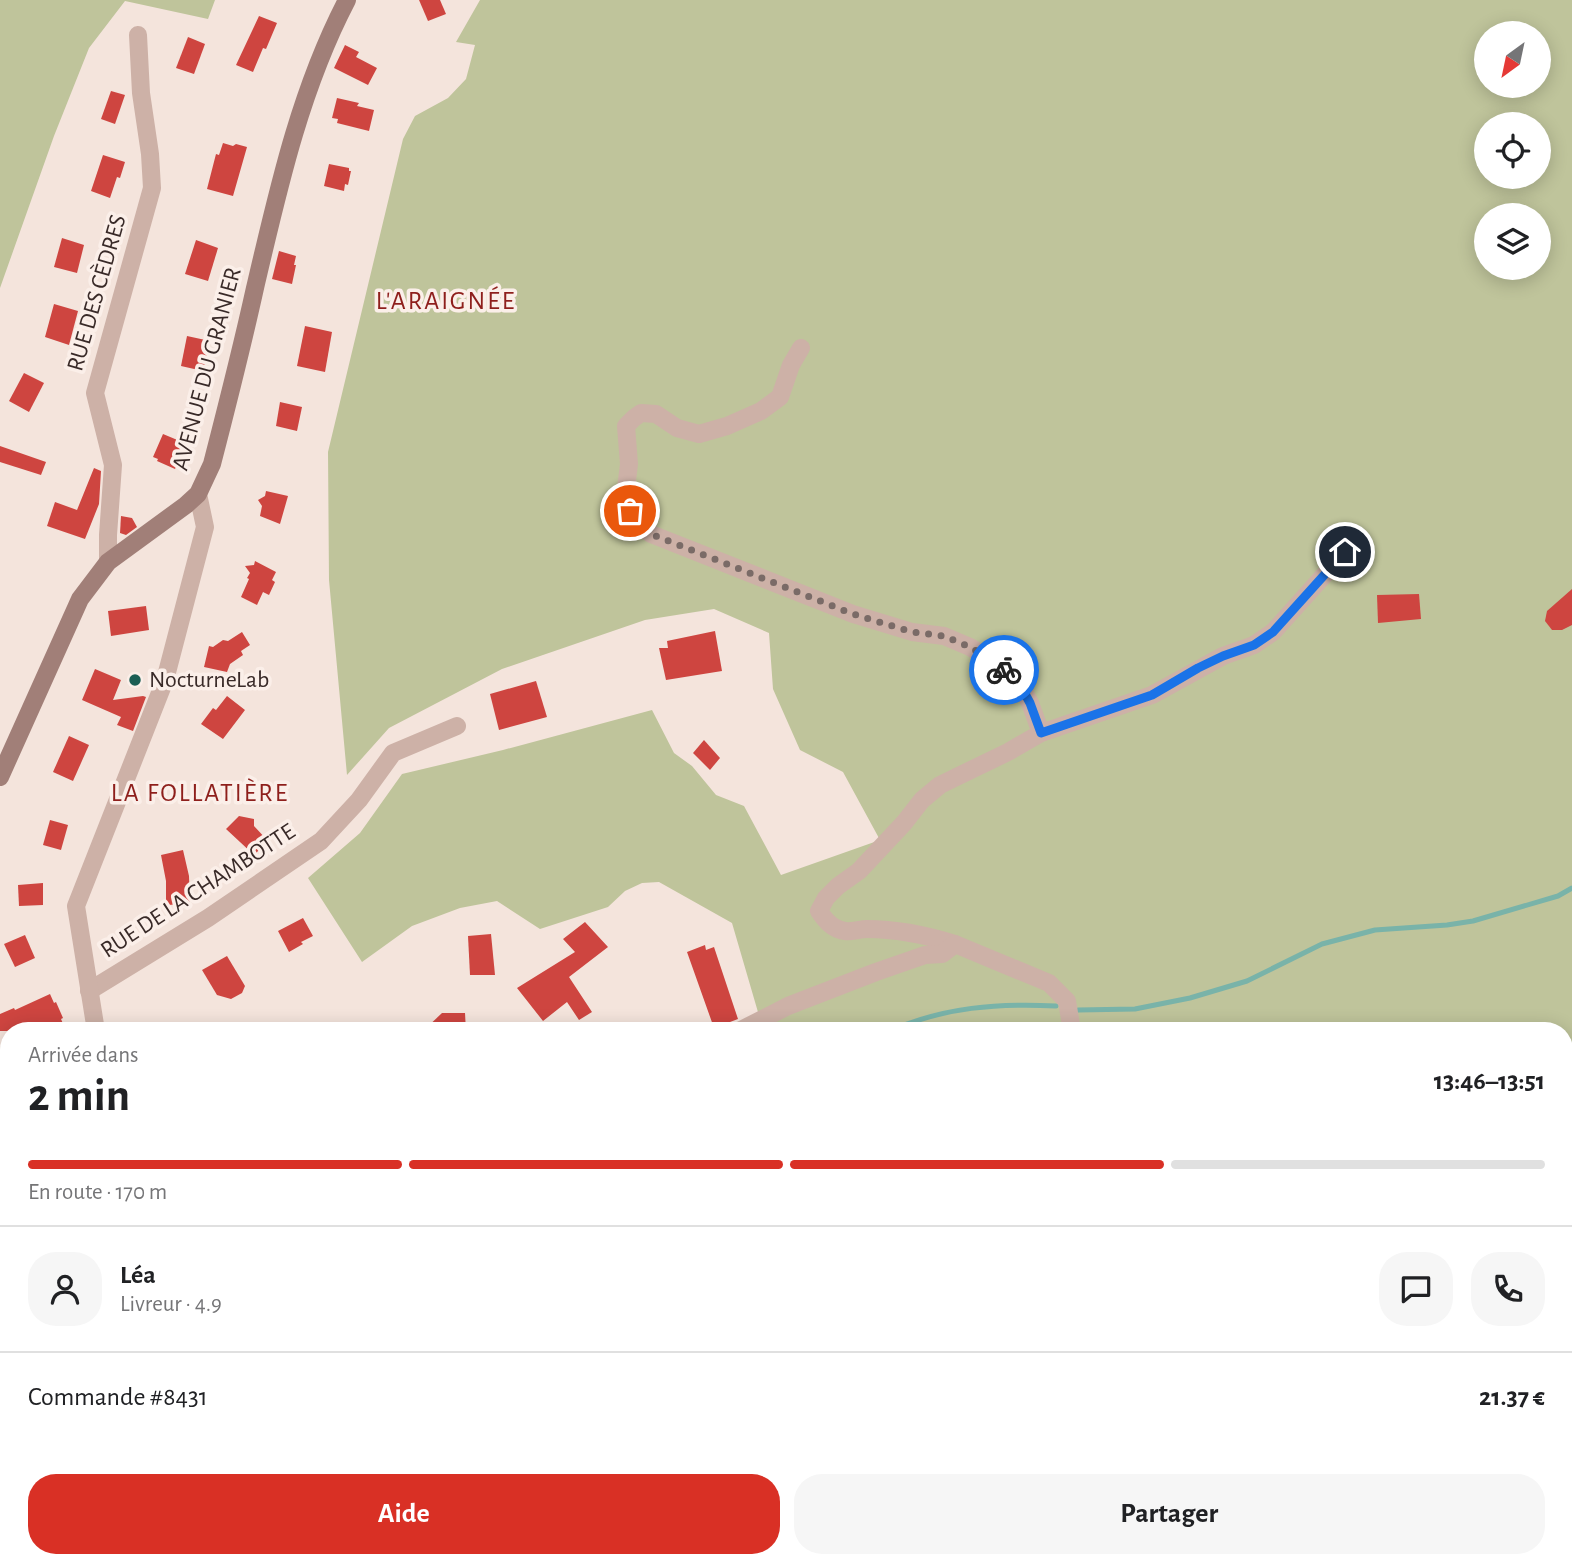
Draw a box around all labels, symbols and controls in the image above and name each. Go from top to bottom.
north arrow [1474,21,1550,98]
map controls [1474,21,1551,280]
button: locate [1474,112,1551,189]
button: layers [1474,203,1551,280]
street label: RUE DES CÈDRES [61,212,131,374]
street label: AVENUE DU GRANIER [168,265,246,473]
district label: L'ARAIGNÉE [376,286,516,314]
pin [600,481,660,541]
icon: bag [611,492,649,530]
pin [1315,522,1375,582]
icon: home [1326,533,1364,571]
courier [969,635,1039,705]
icon: bike [985,651,1023,689]
place label: NocturneLab [149,668,269,692]
marker: NocturneLab [127,672,143,688]
district label: LA FOLLATIÈRE [111,778,289,806]
street label: RUE DE LA CHAMBOTTE [97,819,300,963]
text: Arrivée dans [28,1044,139,1067]
text: 13:46–13:51 [1434,1068,1545,1094]
text: 2 min [28,1073,130,1119]
text: En route · 170 m [28,1181,167,1204]
button: person [28,1252,102,1326]
button: chat [1379,1252,1453,1326]
button: phone [1471,1252,1545,1326]
text: Léa [120,1262,156,1288]
text: Livreur · 4.9 [120,1293,222,1316]
text: Commande #8431 [28,1384,208,1410]
text: 21.37 € [1479,1384,1545,1410]
button: Aide [28,1474,780,1554]
button: Partager [794,1474,1545,1554]

